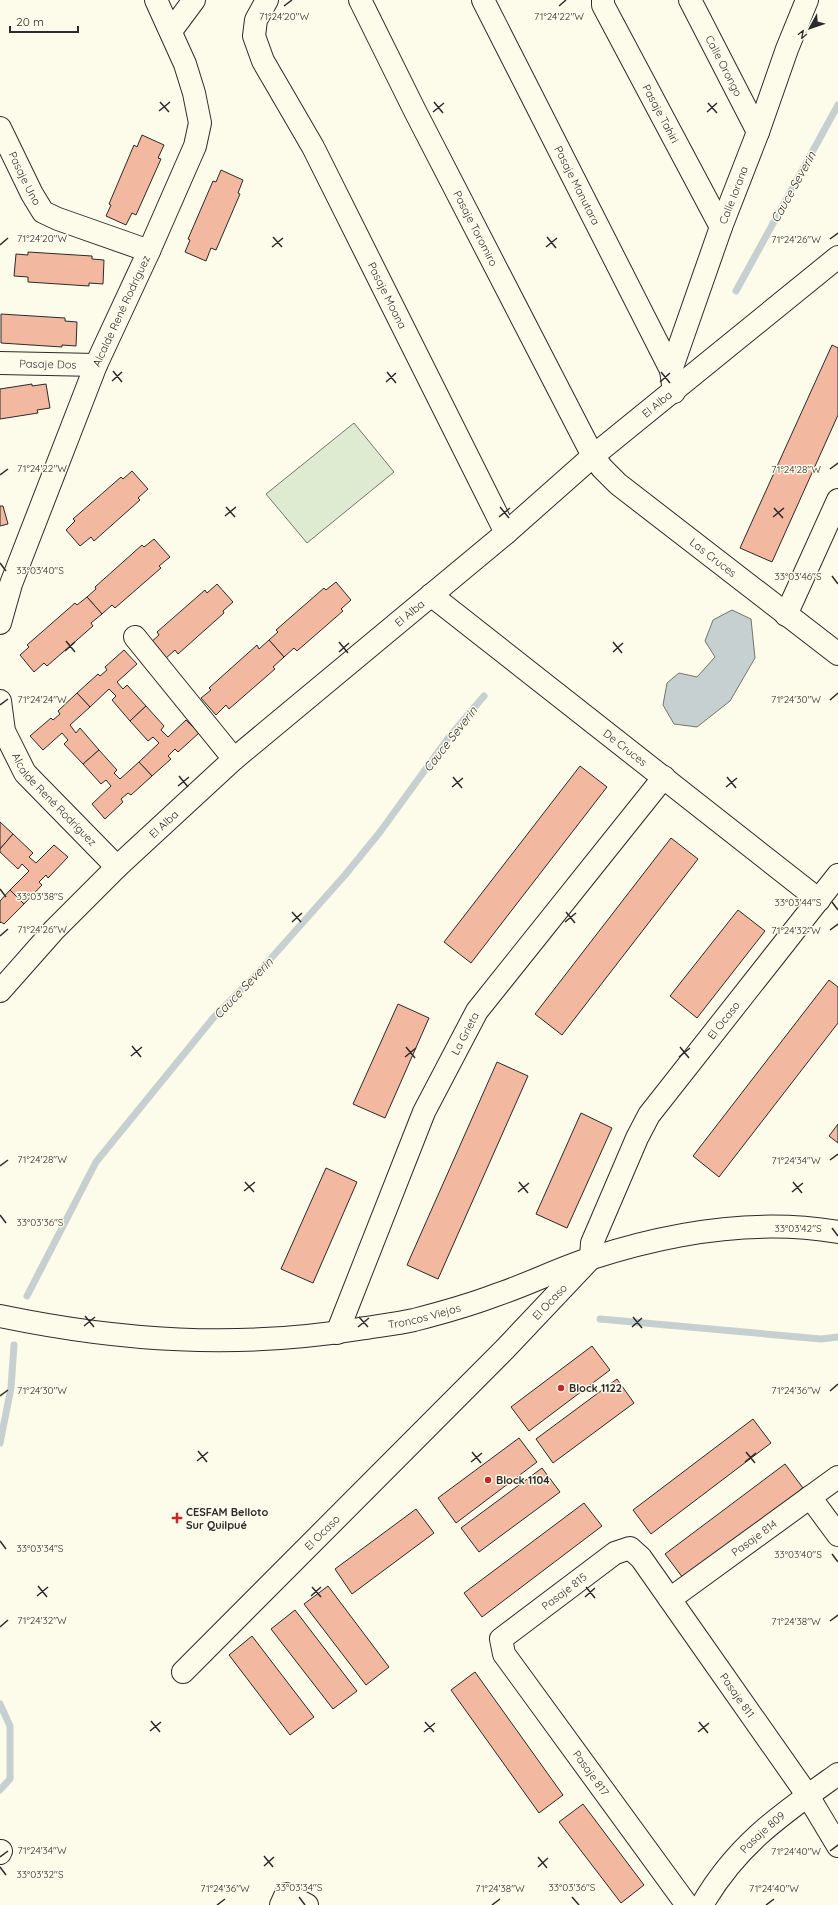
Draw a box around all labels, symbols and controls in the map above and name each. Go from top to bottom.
scale bar [10,8,78,34]
north arrow [790,8,830,48]
text: 71°24'20"W [259,10,309,23]
text: 71°24'22"W [534,10,584,23]
text: 20 m [16,14,44,29]
text: N [794,27,810,42]
street label: Calle Orongo [702,33,746,99]
street label: Pasaje Tahiri [639,82,682,145]
street label: Pasaje Manutara [551,144,603,227]
water label: Cauce Severin [767,148,819,225]
street label: Pasaje Uno [5,149,44,208]
street label: Calle Iorana [716,164,751,226]
street label: Pasaje Toromiro [450,188,501,269]
text: 71°24'20"W [17,232,67,245]
text: 71°24'26"W [771,233,821,246]
street label: Alcalde René Rodríguez [89,253,153,369]
street label: Pasaje Moana [365,260,410,331]
street label: Pasaje Dos [19,356,77,372]
street label: El Alba [639,388,675,420]
text: 71°24'22"W [17,462,67,475]
text: 71°24'28"W [771,463,821,476]
street label: Las Cruces [687,535,739,580]
text: 33°03'40"S [16,564,64,577]
text: 33°03'46"S [774,570,822,583]
street label: El Alba [392,597,427,630]
text: 71°24'24"W [17,693,67,706]
text: 71°24'30"W [771,693,821,706]
water label: Cauce Severin [420,703,481,775]
street label: De Cruces [600,726,650,769]
street label: Alcalde René Rodríguez [9,750,100,849]
street label: El Alba [146,807,181,841]
text: 33°03'38"S [16,890,64,903]
text: 33°03'44"S [775,896,822,909]
text: 71°24'26"W [17,923,67,936]
text: 71°24'32"W [771,924,821,937]
water label: Cauce Severin [210,954,276,1022]
street label: El Ocaso [704,998,743,1042]
street label: La Grieta [448,1010,482,1057]
text: 71°24'28"W [17,1153,67,1166]
text: 71°24'34"W [771,1154,821,1167]
text: 33°03'36"S [17,1216,64,1229]
text: 33°03'42"S [774,1222,822,1235]
street label: El Ocaso [529,1281,570,1323]
street label: Troncos Viejos [387,1300,462,1332]
place label: Block 1122 [569,1381,622,1395]
marker: Block 1122 [556,1383,566,1393]
text: 71°24'30"W [17,1384,67,1397]
text: 71°24'36"W [771,1384,821,1397]
place label: Block 1104 [496,1473,550,1487]
marker: Block 1104 [483,1475,493,1485]
place label: CESFAM Belloto Sur Quilpué [186,1505,269,1532]
marker: CESFAM Belloto Sur Quilpué [171,1512,183,1524]
street label: El Ocaso [301,1512,343,1553]
street label: Pasaje 814 [729,1517,780,1559]
text: 33°03'34"S [17,1542,64,1555]
text: 33°03'40"S [774,1548,822,1561]
street label: Pasaje 815 [539,1570,590,1613]
text: 71°24'32"W [17,1614,67,1627]
text: 71°24'38"W [771,1615,821,1628]
street label: Pasaje 811 [717,1670,758,1720]
street label: Pasaje 817 [570,1747,612,1799]
street label: Pasaje 809 [737,1808,788,1856]
text: 71°24'34"W [17,1844,67,1857]
text: 71°24'40"W [771,1845,821,1858]
text: 33°03'32"S [16,1868,64,1881]
text: 33°03'34"S [276,1881,323,1894]
text: 33°03'36"S [549,1881,596,1894]
text: 71°24'36"W [200,1882,250,1895]
text: 71°24'38"W [475,1882,525,1895]
text: 71°24'40"W [749,1882,799,1895]

